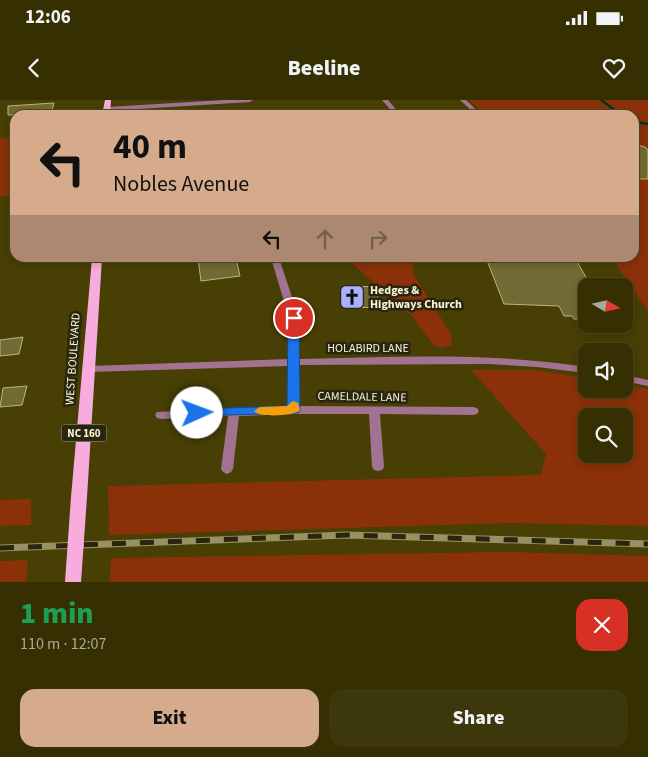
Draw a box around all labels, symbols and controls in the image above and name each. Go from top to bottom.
text: 12:06 [25,4,71,31]
text: Beeline [287,52,361,84]
icon: back [20,54,48,82]
icon: heart [600,54,628,82]
text: 40 m [113,122,187,172]
icon: left [30,130,95,195]
text: Nobles Avenue [113,168,249,200]
icon: left [258,225,286,253]
icon: ahead [311,225,339,253]
icon: right [364,225,392,253]
north arrow [578,278,632,332]
map controls [578,278,633,463]
place label: Hedges & Highways Church [370,282,462,313]
church icon: Hedges & Highways Church [339,284,365,310]
pin [273,297,315,339]
icon: arrive [280,304,308,332]
street label: WEST BOULEVARD [61,312,85,406]
street label: HOLABIRD LANE [327,340,409,357]
button: sound [578,343,633,398]
position arrow [170,386,222,438]
street label: CAMELDALE LANE [317,388,407,406]
button: search [578,408,633,463]
road number: NC 160 [62,424,106,442]
text: 1 min [20,592,94,635]
button: close [576,599,628,651]
text: 110 m · 12:07 [20,633,107,655]
button: Exit [20,689,319,747]
button: Share [329,689,628,747]

